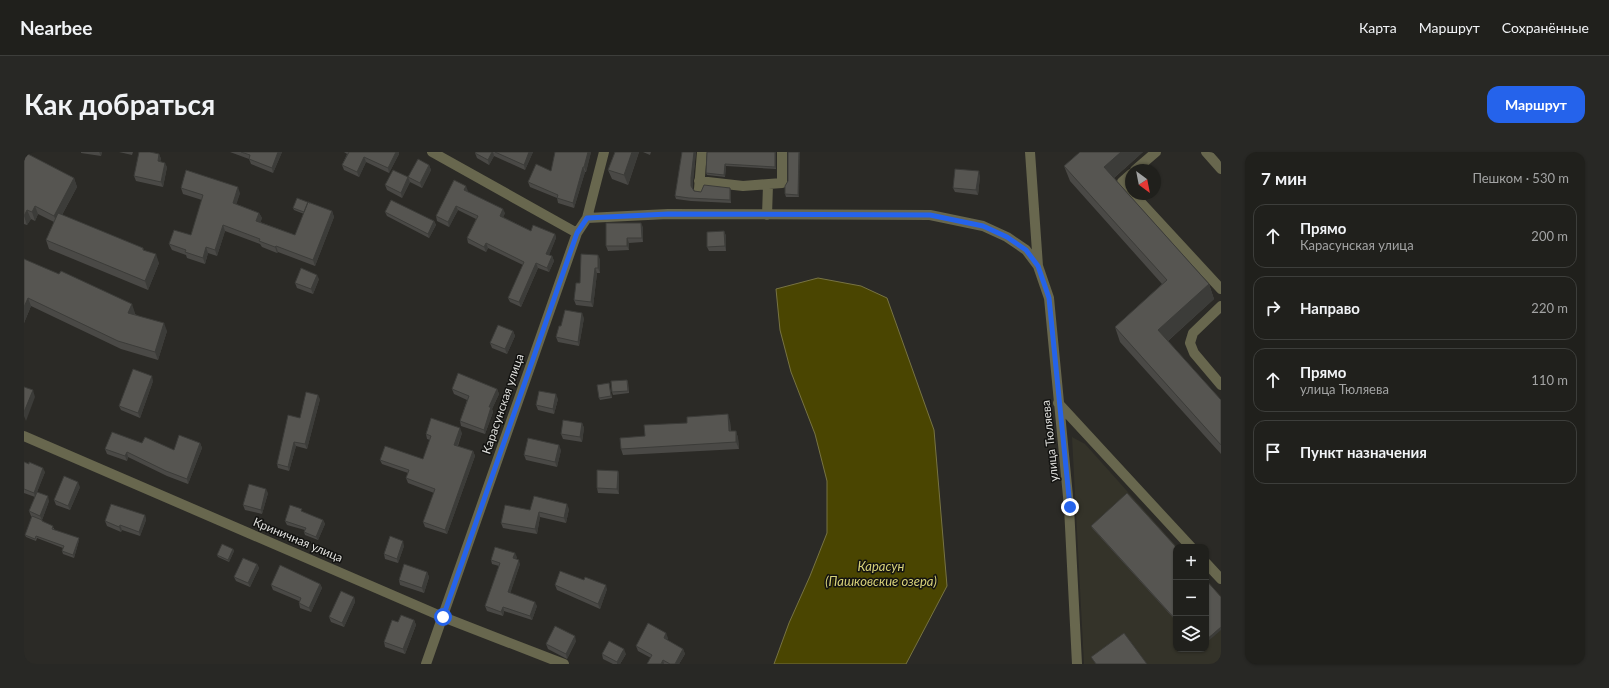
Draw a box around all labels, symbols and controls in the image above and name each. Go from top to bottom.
text: Nearbee [20,16,92,39]
text: Карта [1359,19,1397,36]
text: Маршрут [1419,19,1480,36]
text: Сохранённые [1502,19,1589,36]
button: Маршрут [1487,86,1585,123]
text: Как добраться [24,87,215,121]
north arrow [1125,164,1161,200]
text: 7 мин [1261,168,1307,189]
text: Пешком · 530 m [1472,170,1569,186]
text: Прямо [1300,219,1346,237]
icon: ahead [1262,225,1284,247]
text: 200 m [1531,228,1568,244]
text: Карасунская улица [1300,237,1414,253]
icon: right [1262,297,1284,319]
text: Направо [1300,299,1360,317]
text: 220 m [1531,300,1568,316]
street label: Карасунская улица [478,352,527,456]
text: Прямо [1300,363,1346,381]
icon: ahead [1262,369,1284,391]
text: 110 m [1531,372,1568,388]
text: улица Тюляева [1300,381,1389,397]
street label: улица Тюляева [1038,399,1061,483]
icon: arrive [1262,441,1284,463]
text: Пункт назначения [1300,443,1427,461]
route end [1061,498,1079,516]
street label: Криничная улица [251,514,345,565]
map controls [1173,544,1209,652]
button: + [1173,544,1209,580]
water label: Карасун (Пашковские озера) [825,558,937,589]
button: − [1173,580,1209,616]
route start [434,608,452,626]
button: layers [1173,616,1209,652]

